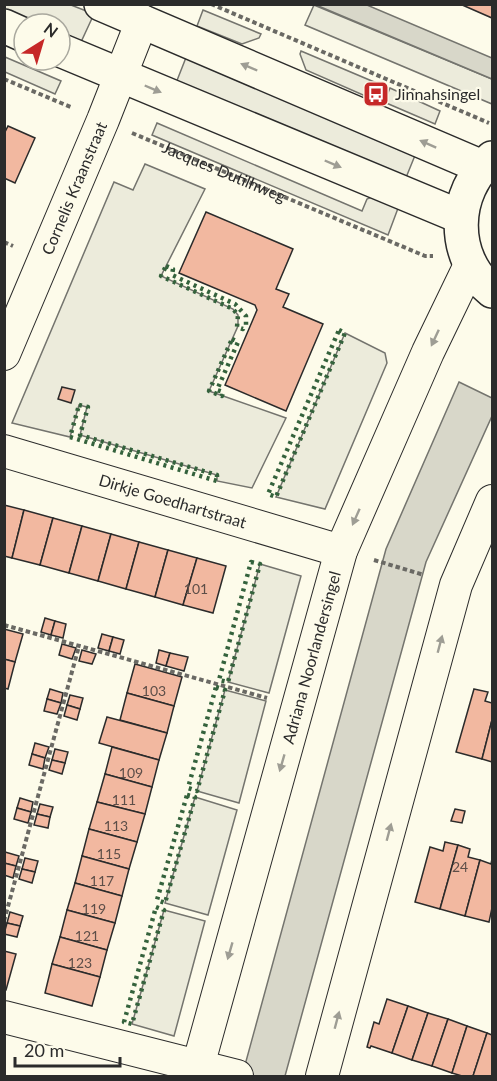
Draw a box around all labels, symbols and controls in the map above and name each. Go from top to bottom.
north arrow [12,12,72,72]
text: N [41,18,62,41]
one-way arrow [240,62,258,71]
bus stop icon: Jinnahsingel [361,79,391,109]
one-way arrow [144,84,162,94]
place label: Jinnahsingel [395,84,480,103]
street label: Cornelis Kraanstraat [37,118,110,257]
street label: Jacques Dutilhweg [160,137,289,206]
one-way arrow [419,138,437,148]
one-way arrow [324,159,342,169]
one-way arrow [430,330,439,347]
street label: Dirkje Goedhartstraat [97,470,249,531]
one-way arrow [352,508,361,525]
street label: Adriana Noorlandersingel [278,569,344,746]
house number: 101 [184,580,208,597]
one-way arrow [436,635,445,653]
house number: 103 [142,682,166,699]
one-way arrow [277,755,286,773]
house number: 109 [119,764,143,781]
house number: 111 [112,791,136,808]
house number: 113 [104,817,128,834]
one-way arrow [385,823,394,841]
house number: 115 [97,845,121,862]
house number: 24 [452,858,468,875]
house number: 117 [90,872,114,889]
house number: 119 [82,900,106,917]
house number: 121 [75,927,99,944]
one-way arrow [225,942,234,960]
house number: 123 [68,954,92,971]
one-way arrow [333,1011,343,1029]
scale bar [15,1030,120,1068]
text: 20 m [24,1039,64,1061]

